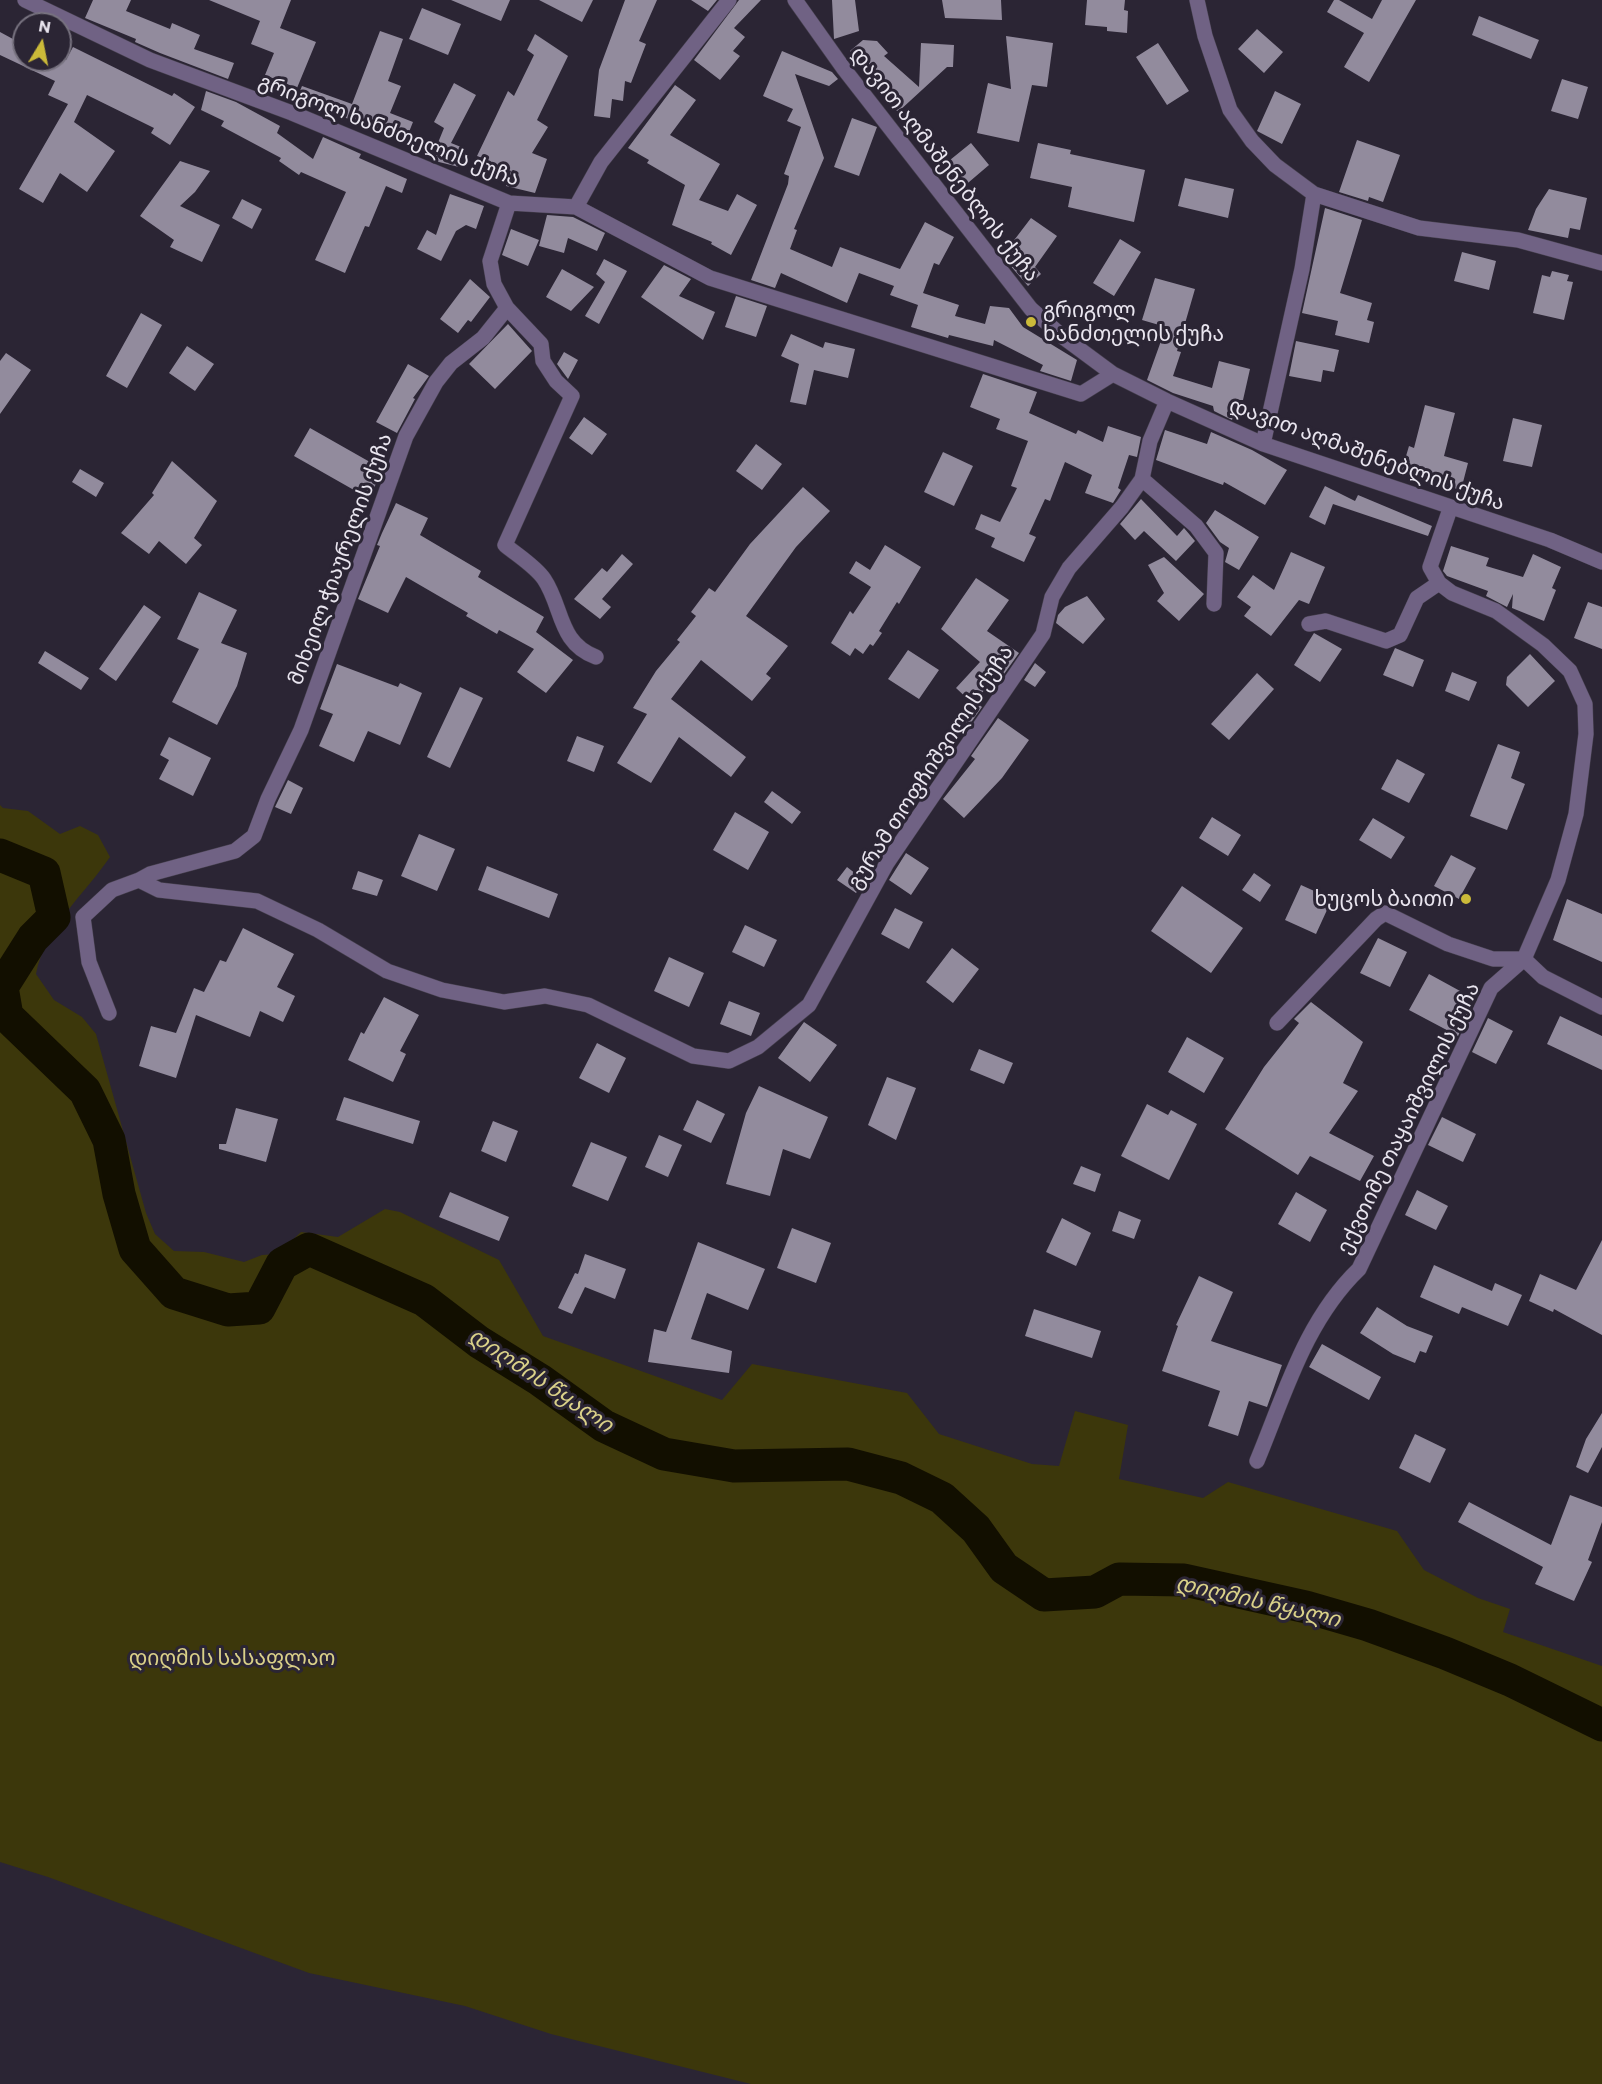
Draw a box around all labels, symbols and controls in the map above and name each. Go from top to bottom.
north arrow [12,12,72,72]
text: N [37,15,52,36]
street label: დავით აღმაშენებლის ქუჩა [845,41,1045,287]
street label: გრიგოლ ხანძთელის ქუჩა [255,68,523,192]
place label: გრიგოლ ხანძთელის ქუჩა [1043,297,1224,347]
marker: გრიგოლ ხანძთელის ქუჩა [1024,315,1038,329]
street label: დავით აღმაშენებლის ქუჩა [1226,392,1508,516]
street label: მიხეილ ჭიაურელის ქუჩა [283,430,397,688]
street label: გურამ თოფჩიშვილის ქუჩა [842,640,1018,894]
place label: ხუცოს ბაითი [1314,886,1454,912]
marker: ხუცოს ბაითი [1459,892,1473,906]
street label: ექვთიმე თაყაიშვილის ქუჩა [1331,978,1485,1258]
water label: დიღმის წყალი [464,1322,618,1438]
water label: დიღმის წყალი [1173,1569,1343,1633]
park label: დიღმის სასაფლაო [129,1645,335,1671]

